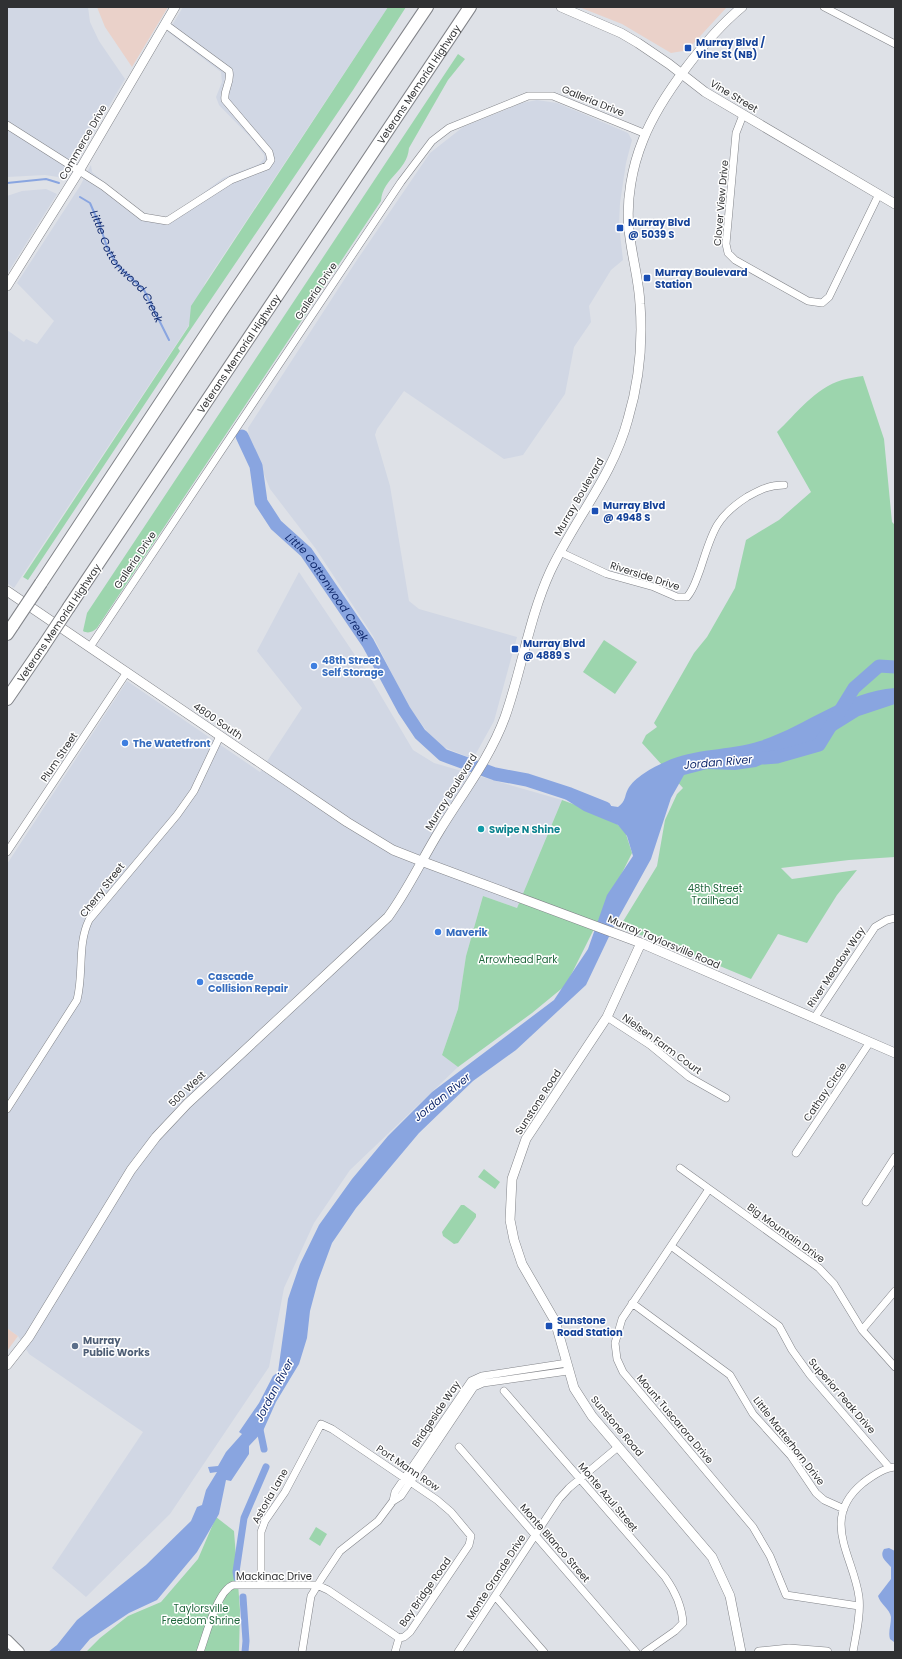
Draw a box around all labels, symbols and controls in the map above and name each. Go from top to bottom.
street label: Veterans Memorial Highway [373,21,464,147]
place label: Murray Blvd / Vine St (NB) [696,35,765,62]
marker: Murray Blvd / Vine St (NB) [683,43,693,53]
street label: Vine Street [707,76,761,116]
street label: Galleria Drive [559,82,627,120]
street label: Commerce Drive [55,102,111,182]
street label: Clover View Drive [710,159,732,247]
water label: Little Cottonwood Creek [86,208,168,327]
place label: Murray Blvd @ 5039 S [628,215,691,242]
marker: Murray Blvd @ 5039 S [615,223,625,233]
street label: Galleria Drive [291,259,341,323]
place label: Murray Boulevard Station [655,265,748,292]
marker: Murray Boulevard Station [642,273,652,283]
street label: Veterans Memorial Highway [193,291,284,416]
street label: Murray Boulevard [551,455,607,539]
place label: Murray Blvd @ 4948 S [603,498,666,525]
marker: Murray Blvd @ 4948 S [590,506,600,516]
street label: Galleria Drive [110,528,160,592]
water label: Little Cottonwood Creek [282,529,373,646]
street label: Riverside Drive [608,558,682,594]
street label: Veterans Memorial Highway [14,560,105,685]
place label: Murray Blvd @ 4889 S [523,636,586,663]
marker: Murray Blvd @ 4889 S [510,644,520,654]
place label: 48th Street Self Storage [322,653,384,680]
marker: 48th Street Self Storage [309,661,319,671]
street label: 4800 South [190,699,246,743]
street label: Plum Street [37,729,81,785]
place label: The Watetfront [133,736,211,751]
marker: The Watetfront [120,738,130,748]
street label: Murray Boulevard [421,751,481,833]
water label: Jordan River [683,751,754,773]
place label: Swipe N Shine [489,822,560,837]
marker: Swipe N Shine [476,824,486,834]
street label: Cherry Street [76,859,128,920]
park label: 48th Street Trailhead [688,881,743,908]
street label: Murray Taylorsville Road [605,911,723,973]
street label: River Meadow Way [803,923,869,1010]
place label: Maverik [446,925,489,940]
marker: Maverik [433,927,443,937]
park label: Arrowhead Park [478,952,558,967]
place label: Cascade Collision Repair [208,969,289,996]
marker: Cascade Collision Repair [195,977,205,987]
street label: Nielsen Farm Court [619,1010,705,1078]
street label: Cathay Circle [800,1060,850,1124]
street label: Sunstone Road [511,1066,565,1138]
street label: 500 West [165,1067,209,1110]
water label: Jordan River [410,1069,474,1125]
street label: Big Mountain Drive [744,1200,828,1266]
place label: Sunstone Road Station [557,1313,623,1340]
marker: Sunstone Road Station [544,1321,554,1331]
place label: Murray Public Works [83,1333,150,1360]
marker: Murray Public Works [70,1341,80,1351]
water label: Jordan River [251,1355,298,1424]
street label: Superior Peak Drive [805,1355,879,1437]
street label: Mount Tuscarora Drive [633,1371,717,1467]
street label: Bridgeside Way [408,1377,464,1450]
street label: Sunstone Road [587,1392,647,1460]
street label: Little Matterhorn Drive [750,1394,828,1488]
street label: Port Mann Row [373,1441,443,1495]
street label: Monte Azul Street [575,1459,642,1535]
street label: Astoria Lane [248,1466,292,1526]
street label: Monte Blanco Street [517,1500,594,1586]
street label: Monte Grande Drive [463,1531,529,1623]
street label: Bay Bridge Road [395,1554,455,1630]
street label: Mackinac Drive [236,1569,312,1584]
park label: Taylorsville Freedom Shrine [162,1601,240,1628]

